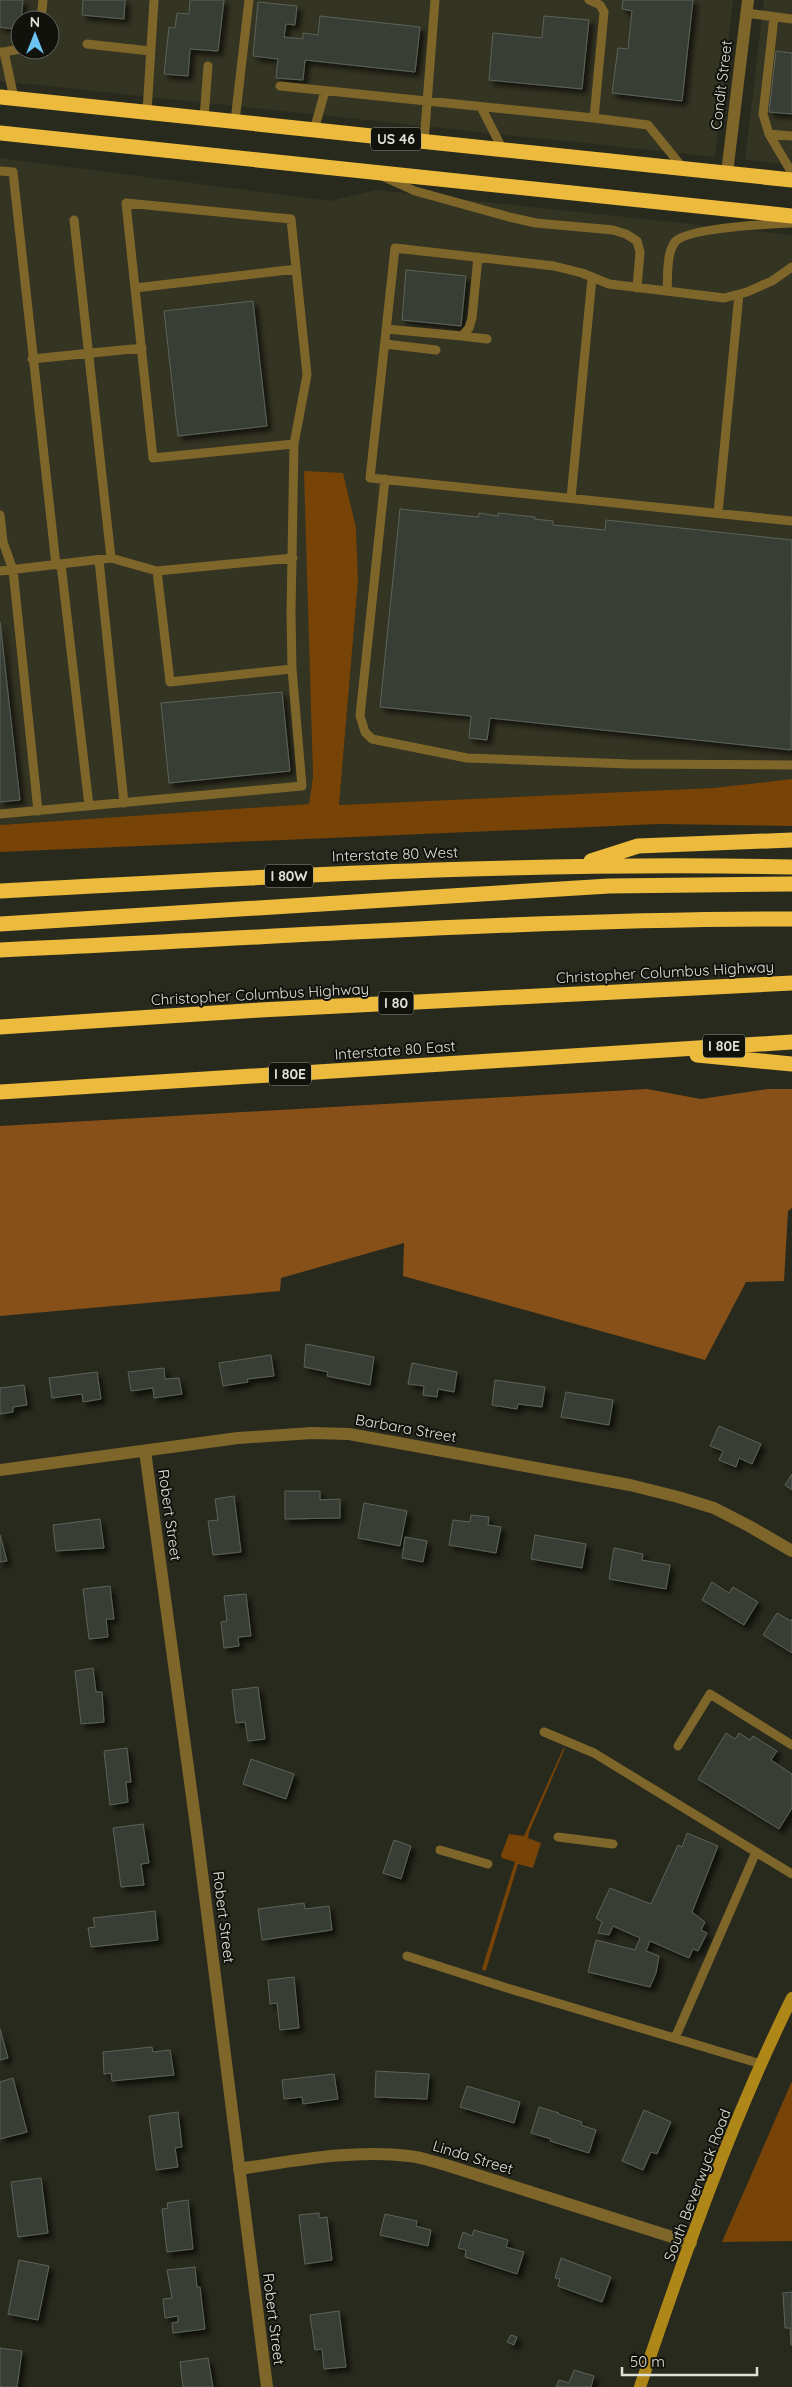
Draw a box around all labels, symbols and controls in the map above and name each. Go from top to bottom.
north arrow [10,10,60,60]
text: N [30,13,40,31]
street label: Condit Street [706,39,736,131]
road number: US 46 [371,128,421,150]
street label: Interstate 80 West [331,842,459,866]
road number: I 80W [265,864,313,888]
street label: Christopher Columbus Highway [555,957,775,987]
street label: Christopher Columbus Highway [150,979,370,1009]
road number: I 80 [378,991,414,1014]
road number: I 80E [703,1034,745,1058]
street label: Interstate 80 East [334,1036,456,1064]
road number: I 80E [269,1062,311,1086]
street label: Barbara Street [354,1410,458,1446]
street label: Robert Street [154,1468,186,1562]
street label: Robert Street [209,1870,239,1964]
street label: South Beverwyck Road [659,2106,735,2264]
street label: Linda Street [430,2136,516,2178]
street label: Robert Street [259,2272,289,2366]
scale bar [622,2344,757,2376]
text: 50 m [630,2352,665,2371]

